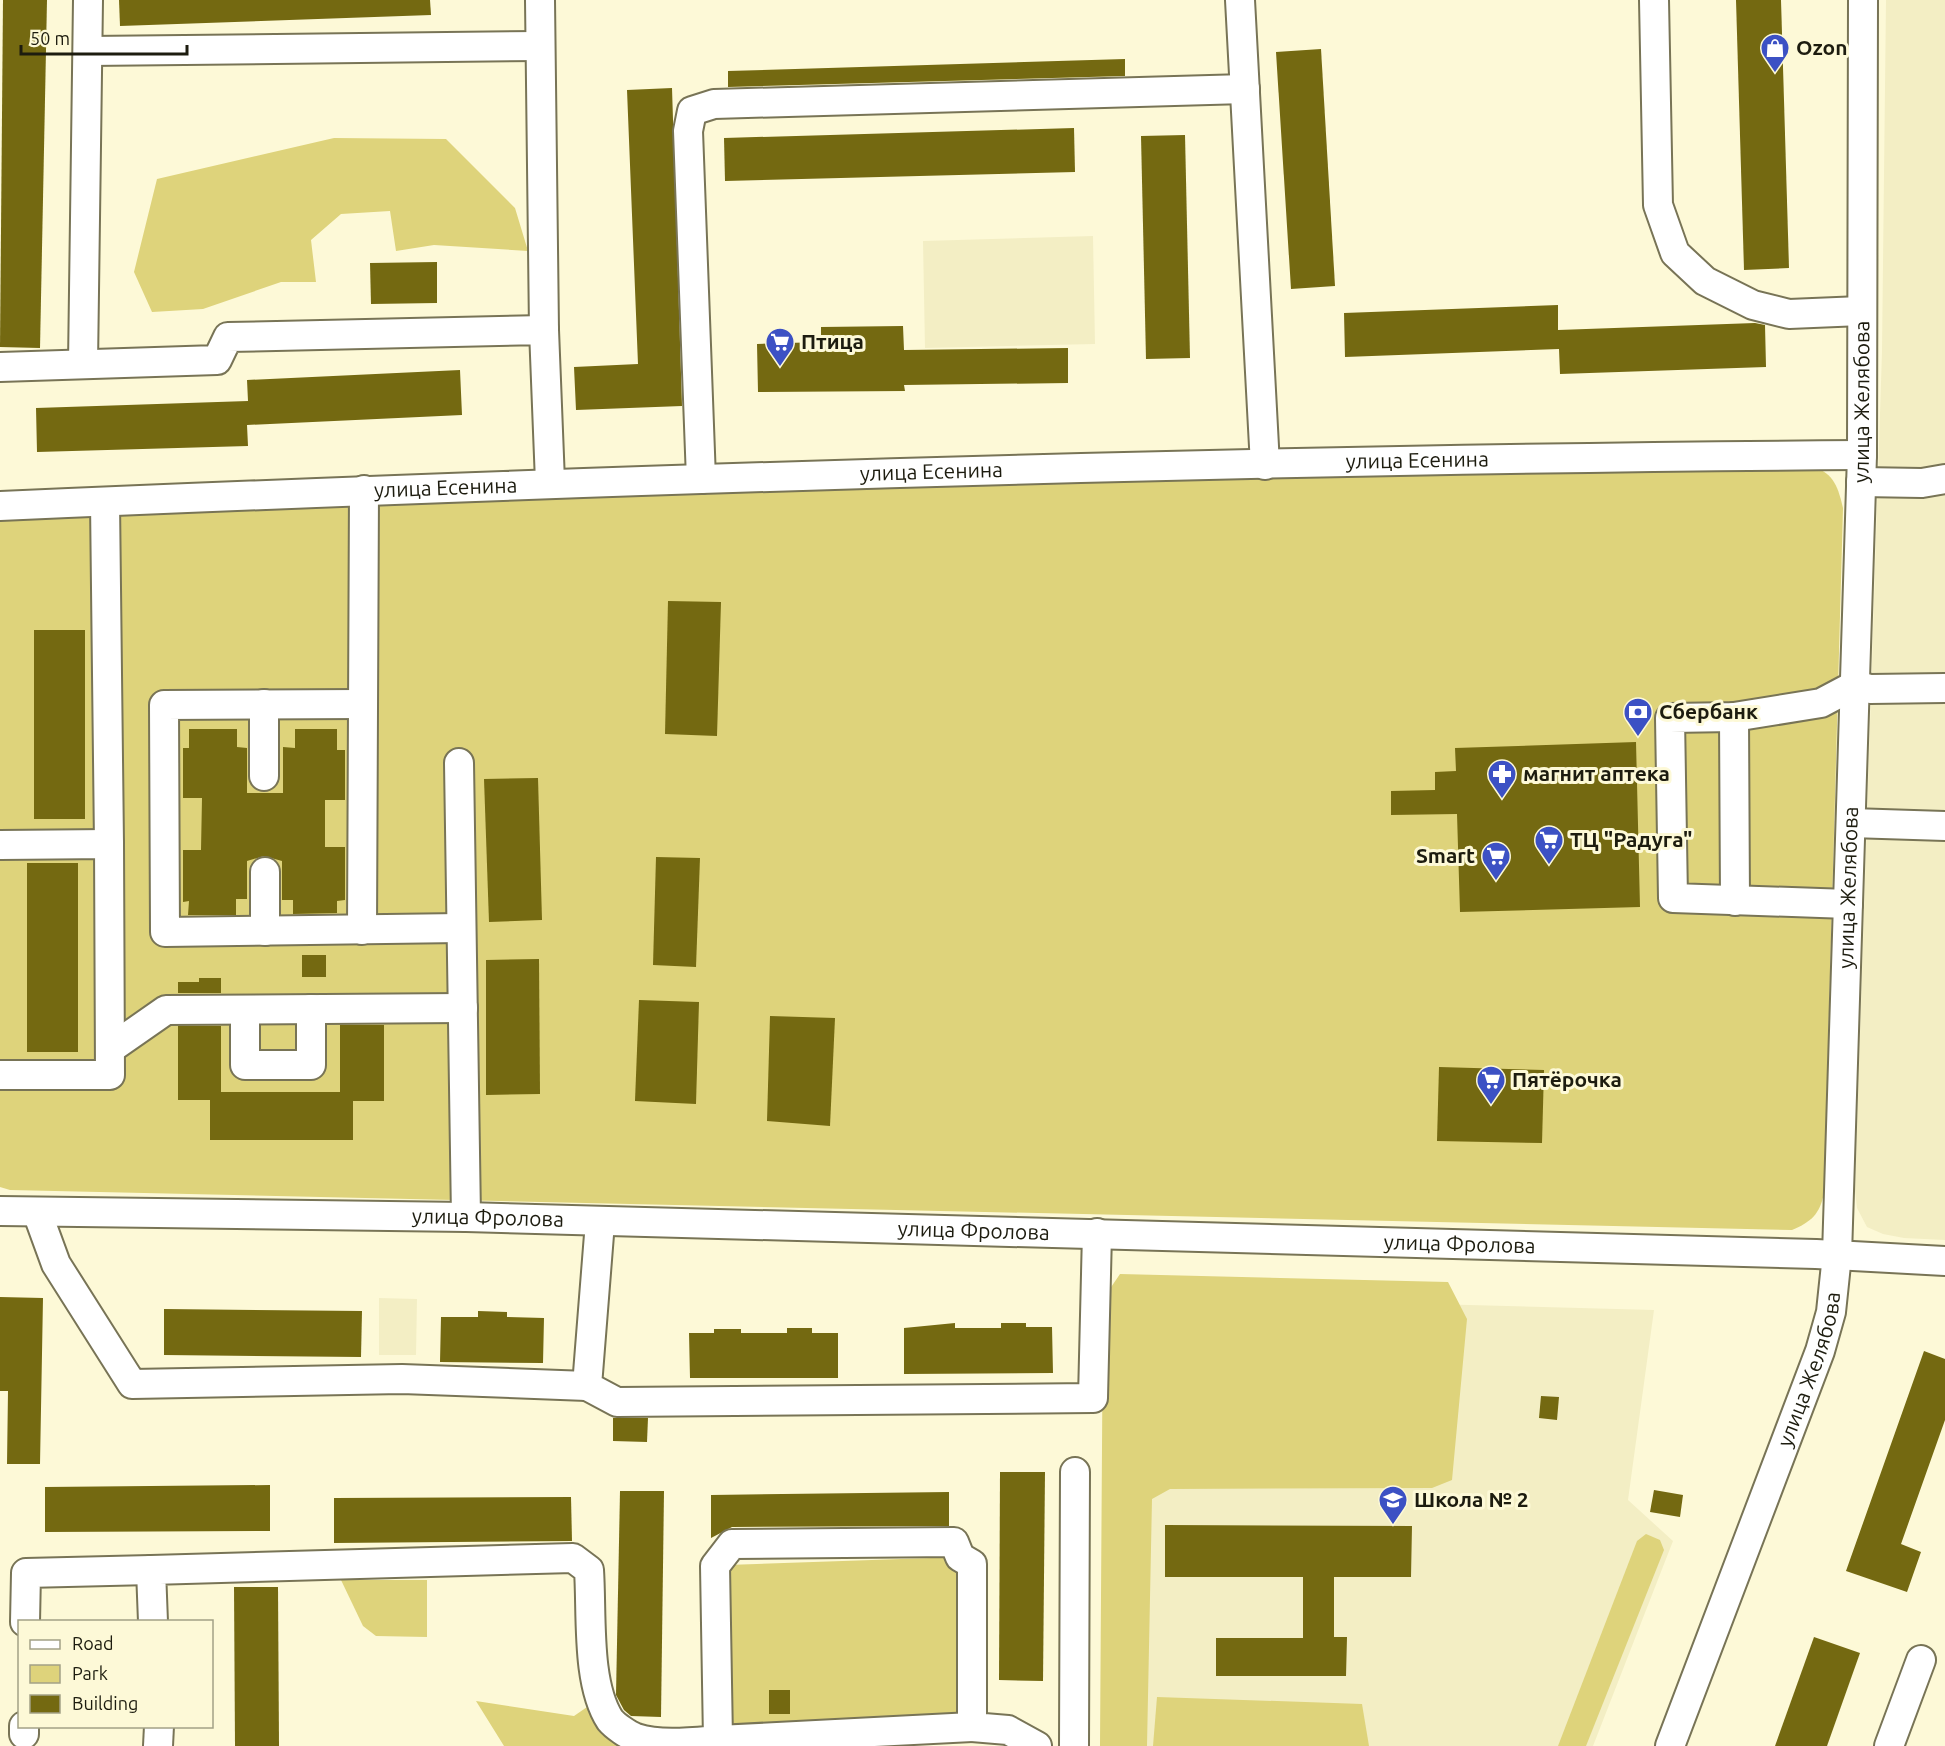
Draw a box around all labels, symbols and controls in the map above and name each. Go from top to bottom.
scale bar [21,18,188,56]
text: 50 m [30,28,70,48]
shop icon: Ozon [1759,32,1791,74]
place label: Ozon [1796,35,1847,59]
street label: улица Желябова [1848,321,1873,483]
supermarket icon: Птица [764,326,796,368]
place label: Птица [801,329,864,353]
street label: улица Есенина [1345,446,1489,473]
street label: улица Есенина [859,457,1003,485]
street label: улица Есенина [374,472,518,502]
bank icon: Сбербанк [1622,696,1654,738]
place label: Сбербанк [1659,699,1758,723]
pharmacy icon: магнит аптека [1486,758,1518,800]
place label: магнит аптека [1523,761,1670,785]
street label: улица Желябова [1833,806,1862,969]
supermarket icon: ТЦ "Радуга" [1533,824,1565,866]
place label: ТЦ "Радуга" [1570,827,1693,851]
supermarket icon: Smart [1480,840,1512,882]
place label: Smart [1416,843,1475,867]
supermarket icon: Пятёрочка [1475,1064,1507,1106]
place label: Пятёрочка [1512,1067,1622,1091]
street label: улица Фролова [412,1203,564,1231]
street label: улица Фролова [898,1216,1050,1244]
street label: улица Фролова [1383,1229,1536,1257]
street label: улица Желябова [1772,1291,1844,1450]
school or university icon: Школа № 2 [1377,1484,1409,1526]
place label: Школа № 2 [1414,1487,1529,1511]
legend [18,1620,213,1728]
text: Road [72,1633,114,1653]
text: Park [72,1663,108,1683]
text: Building [72,1693,138,1713]

